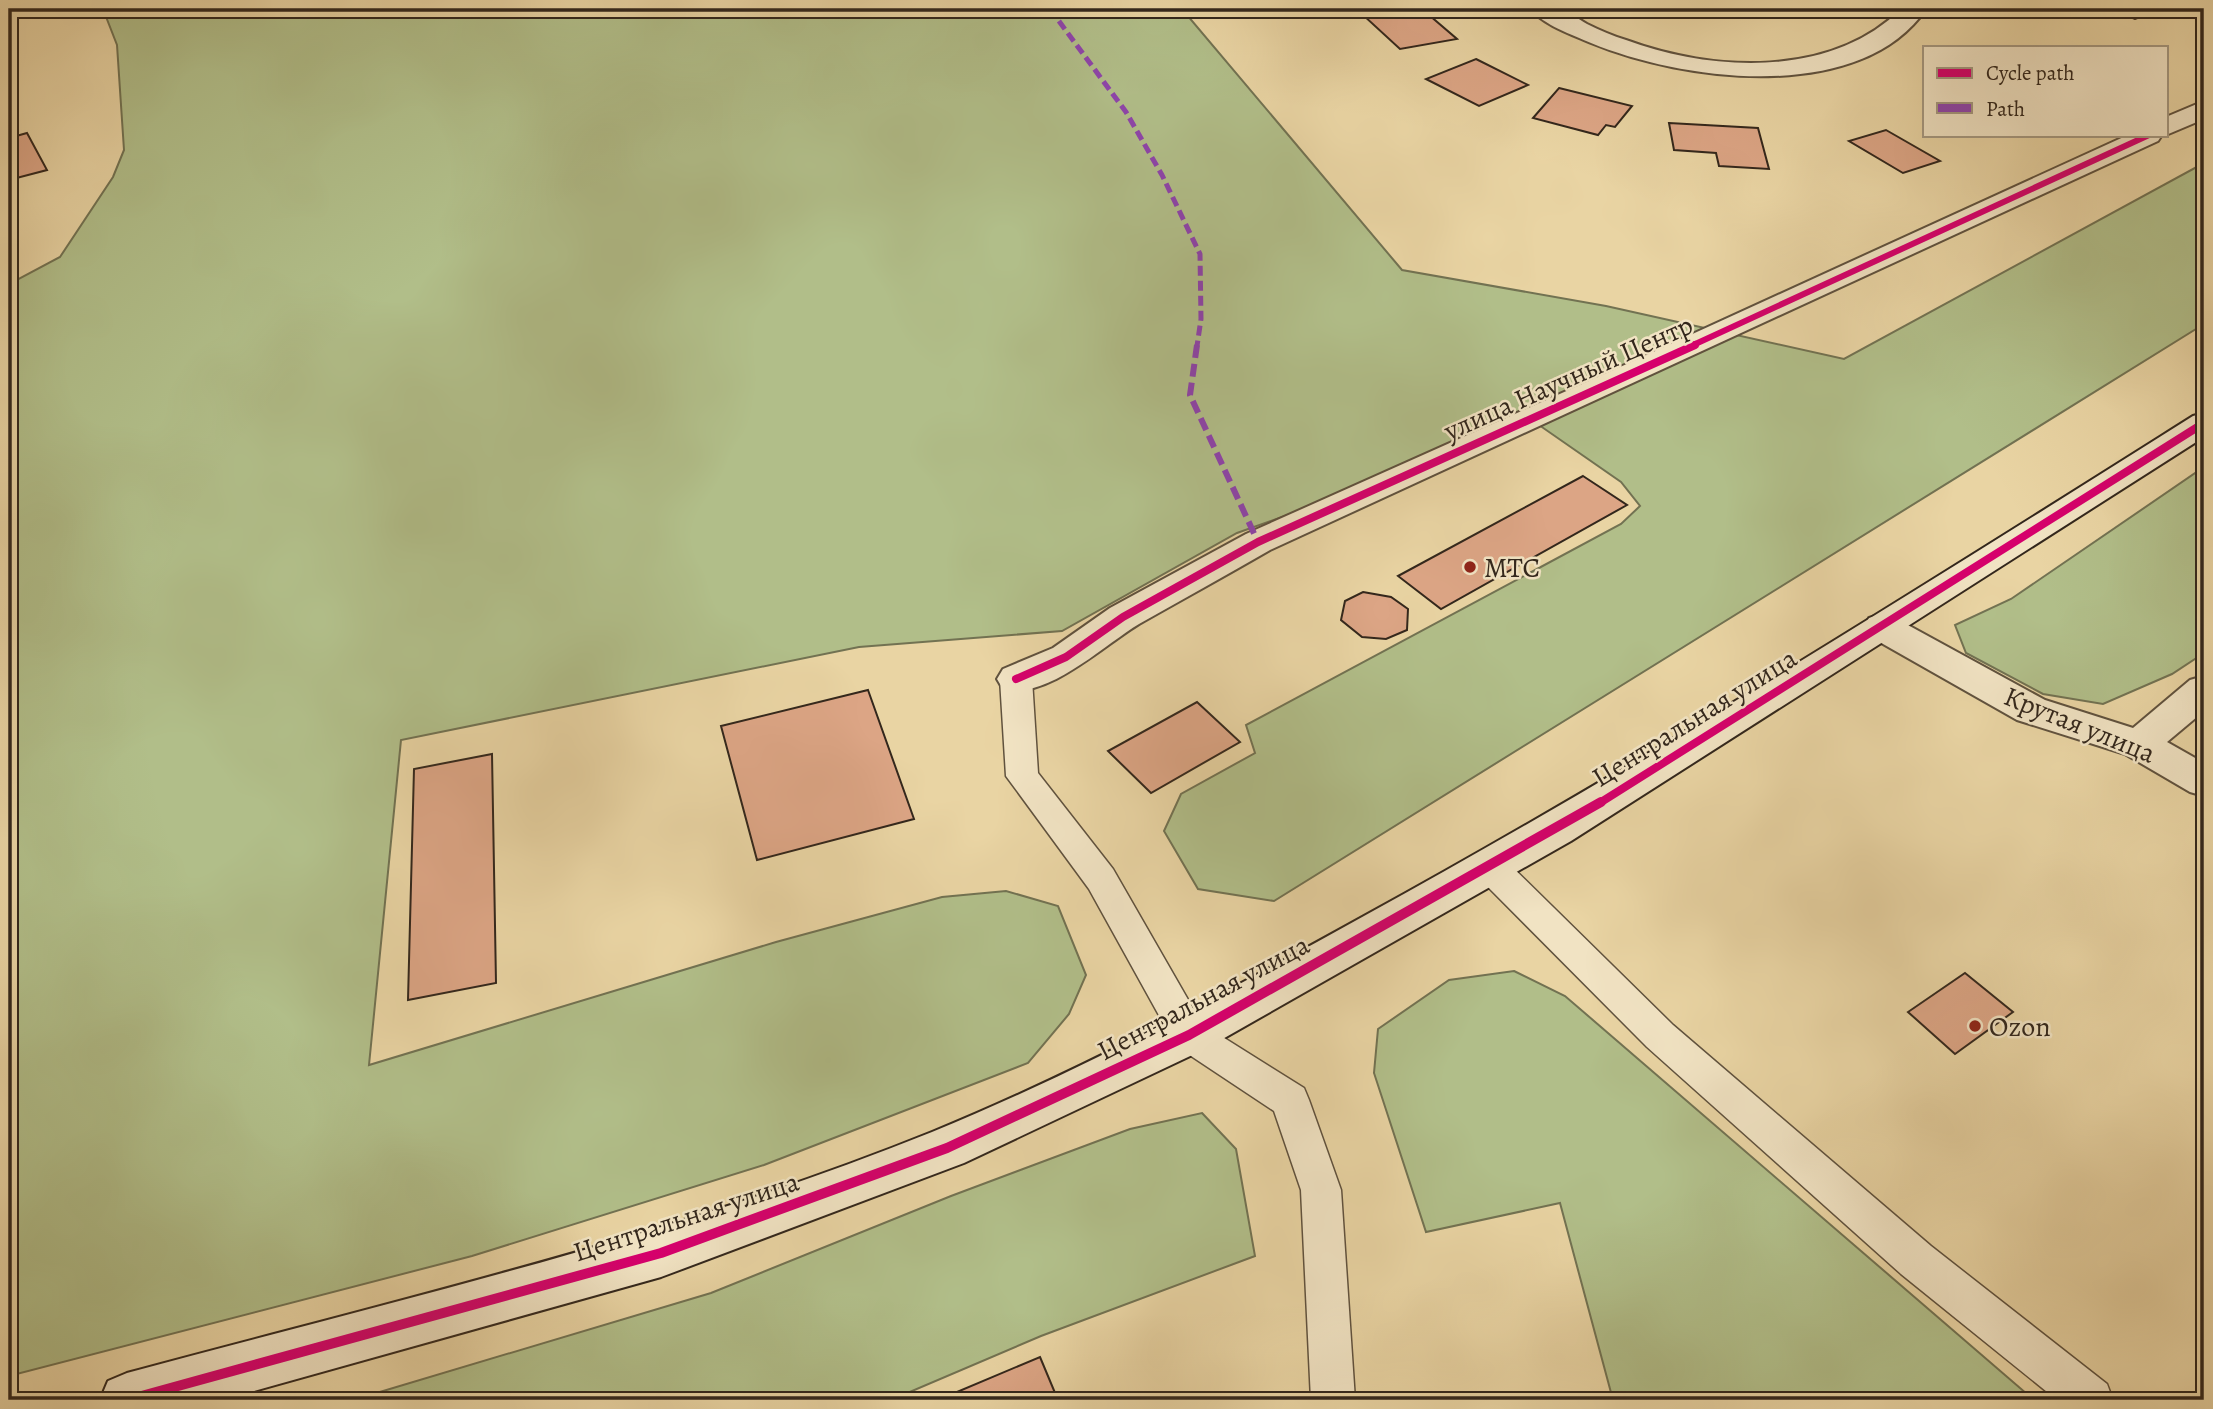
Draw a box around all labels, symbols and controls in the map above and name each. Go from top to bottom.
legend [1923,46,2168,136]
text: Cycle path [1986,59,2075,87]
text: Path [1986,95,2025,123]
street label: улица Научный Центр [1437,306,1699,450]
place label: МТС [1484,549,1540,587]
marker: МТС [1462,559,1478,575]
street label: Центральная улица [1585,639,1804,796]
street label: Крутая улица [1998,677,2161,773]
street label: Центральная улица [1091,926,1316,1070]
place label: Ozon [1989,1008,2051,1046]
marker: Ozon [1967,1018,1983,1034]
street label: Центральная улица [569,1163,804,1271]

